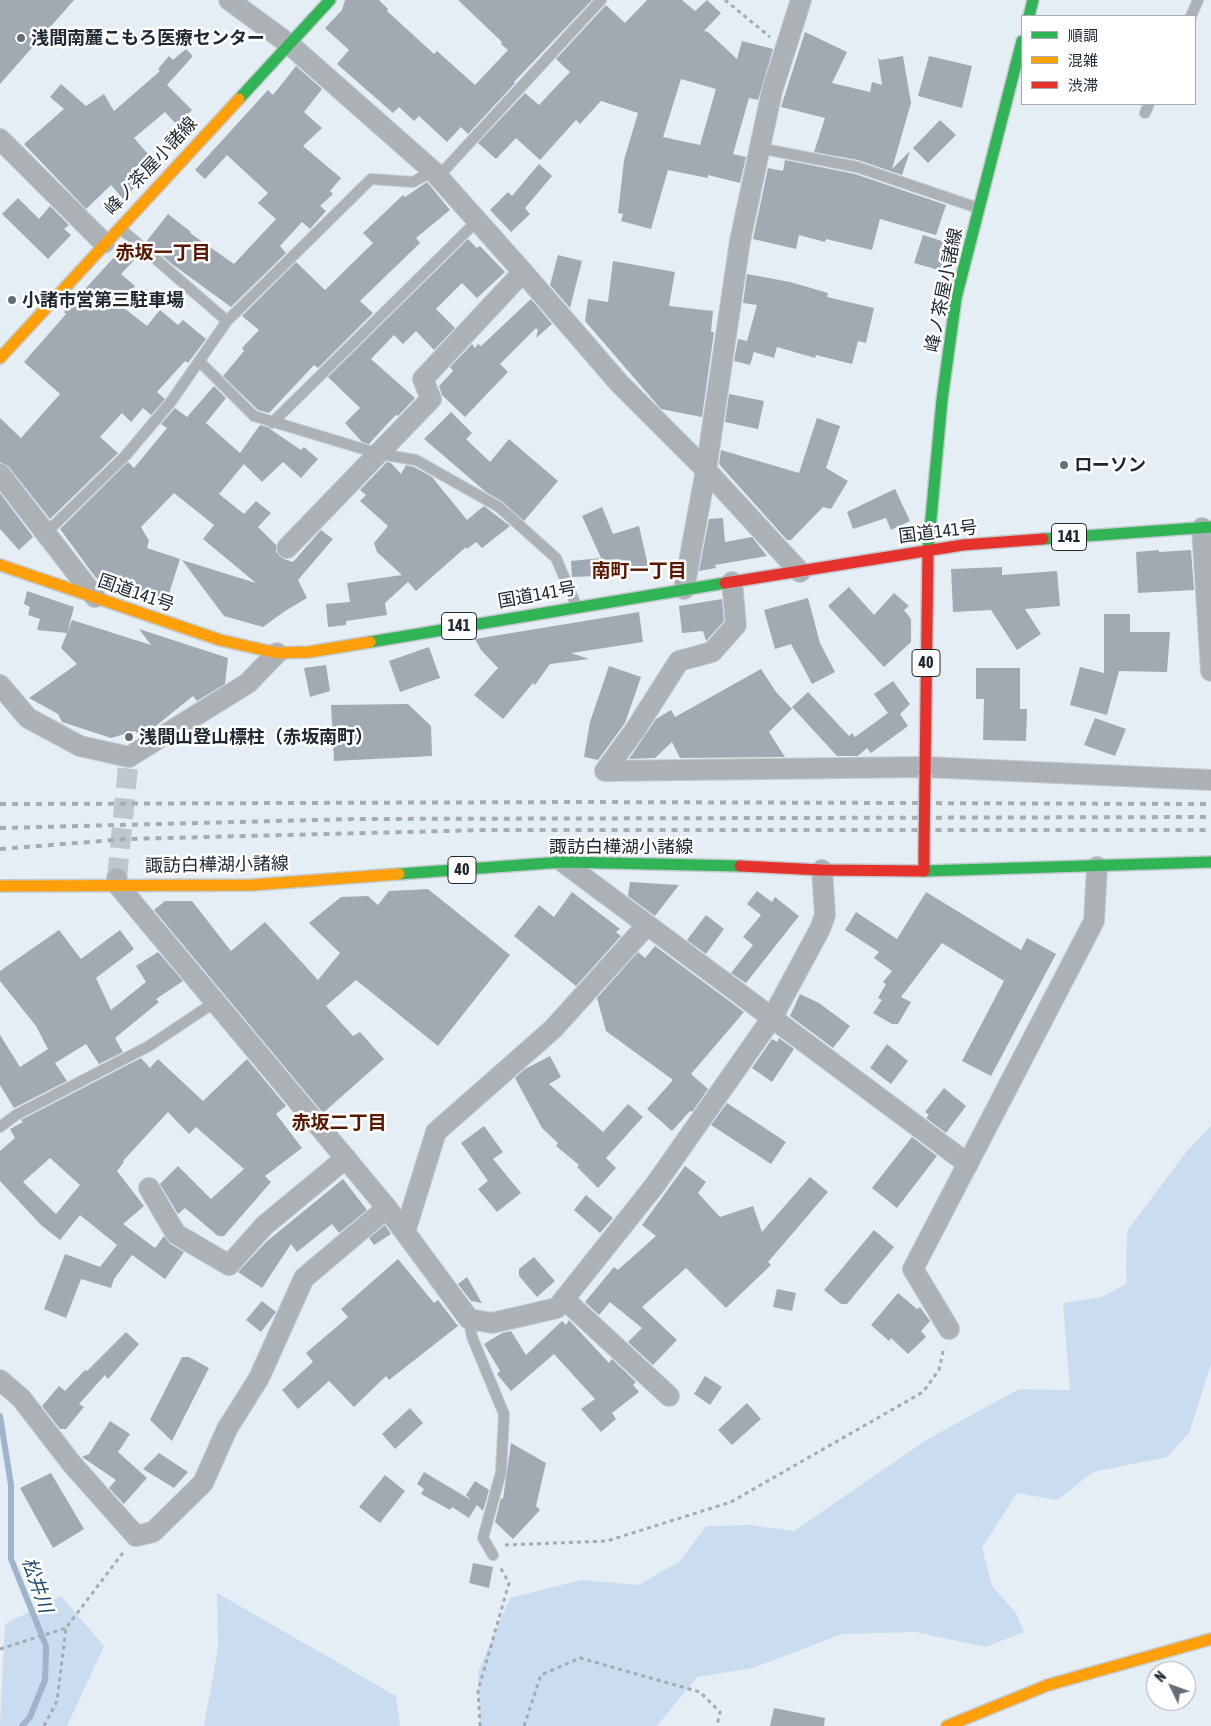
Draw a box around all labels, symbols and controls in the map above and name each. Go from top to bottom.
legend [1021,15,1196,105]
place label: 浅間南麓こもろ医療センター [31,27,265,49]
text: 順調 [1068,27,1098,44]
marker: 浅間南麓こもろ医療センター [15,32,27,44]
text: 混雑 [1068,52,1098,69]
text: 渋滞 [1068,77,1098,94]
street label: 峰ノ茶屋小諸線 [100,113,202,219]
street label: 峰ノ茶屋小諸線 [921,226,967,354]
district label: 赤坂一丁目 [116,242,210,264]
place label: 小諸市営第三駐車場 [22,289,184,311]
marker: 小諸市営第三駐車場 [6,294,18,306]
place label: ローソン [1074,454,1146,476]
marker: ローソン [1058,459,1070,471]
street label: 国道141号 [897,516,979,548]
road number: 141 [1052,524,1086,550]
district label: 南町一丁目 [592,560,686,582]
street label: 国道141号 [95,570,177,616]
street label: 国道141号 [496,577,578,613]
road number: 141 [442,612,476,640]
road number: 40 [912,650,940,676]
place label: 浅間山登山標柱（赤坂南町） [139,726,373,748]
marker: 浅間山登山標柱（赤坂南町） [123,731,135,743]
street label: 諏訪白樺湖小諸線 [549,836,693,858]
street label: 諏訪白樺湖小諸線 [145,853,289,877]
road number: 40 [448,856,476,884]
district label: 赤坂二丁目 [292,1112,386,1134]
water label: 松井川 [17,1554,57,1616]
north arrow [1146,1661,1196,1711]
text: N [1152,1668,1169,1685]

